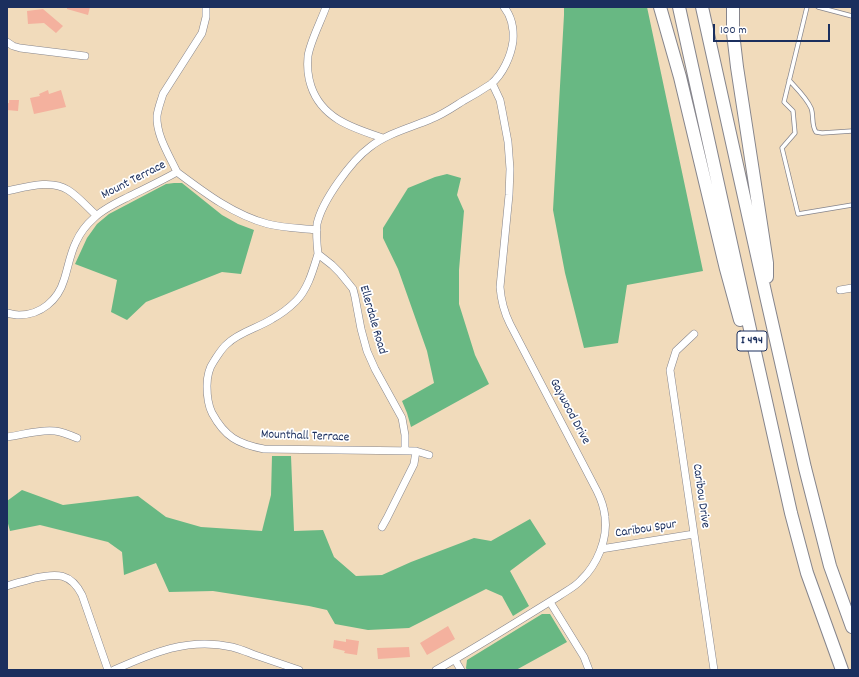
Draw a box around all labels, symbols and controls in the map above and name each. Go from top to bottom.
scale bar [715,16,832,42]
text: 100 m [720,22,747,39]
street label: Mount Terrace [99,158,169,204]
street label: Ellerdale Road [355,284,389,356]
road number: I 494 [737,331,767,351]
street label: Gaywood Drive [545,377,593,447]
street label: Mounthall Terrace [260,428,350,446]
street label: Caribou Drive [688,463,712,529]
street label: Caribou Spur [614,517,678,543]

